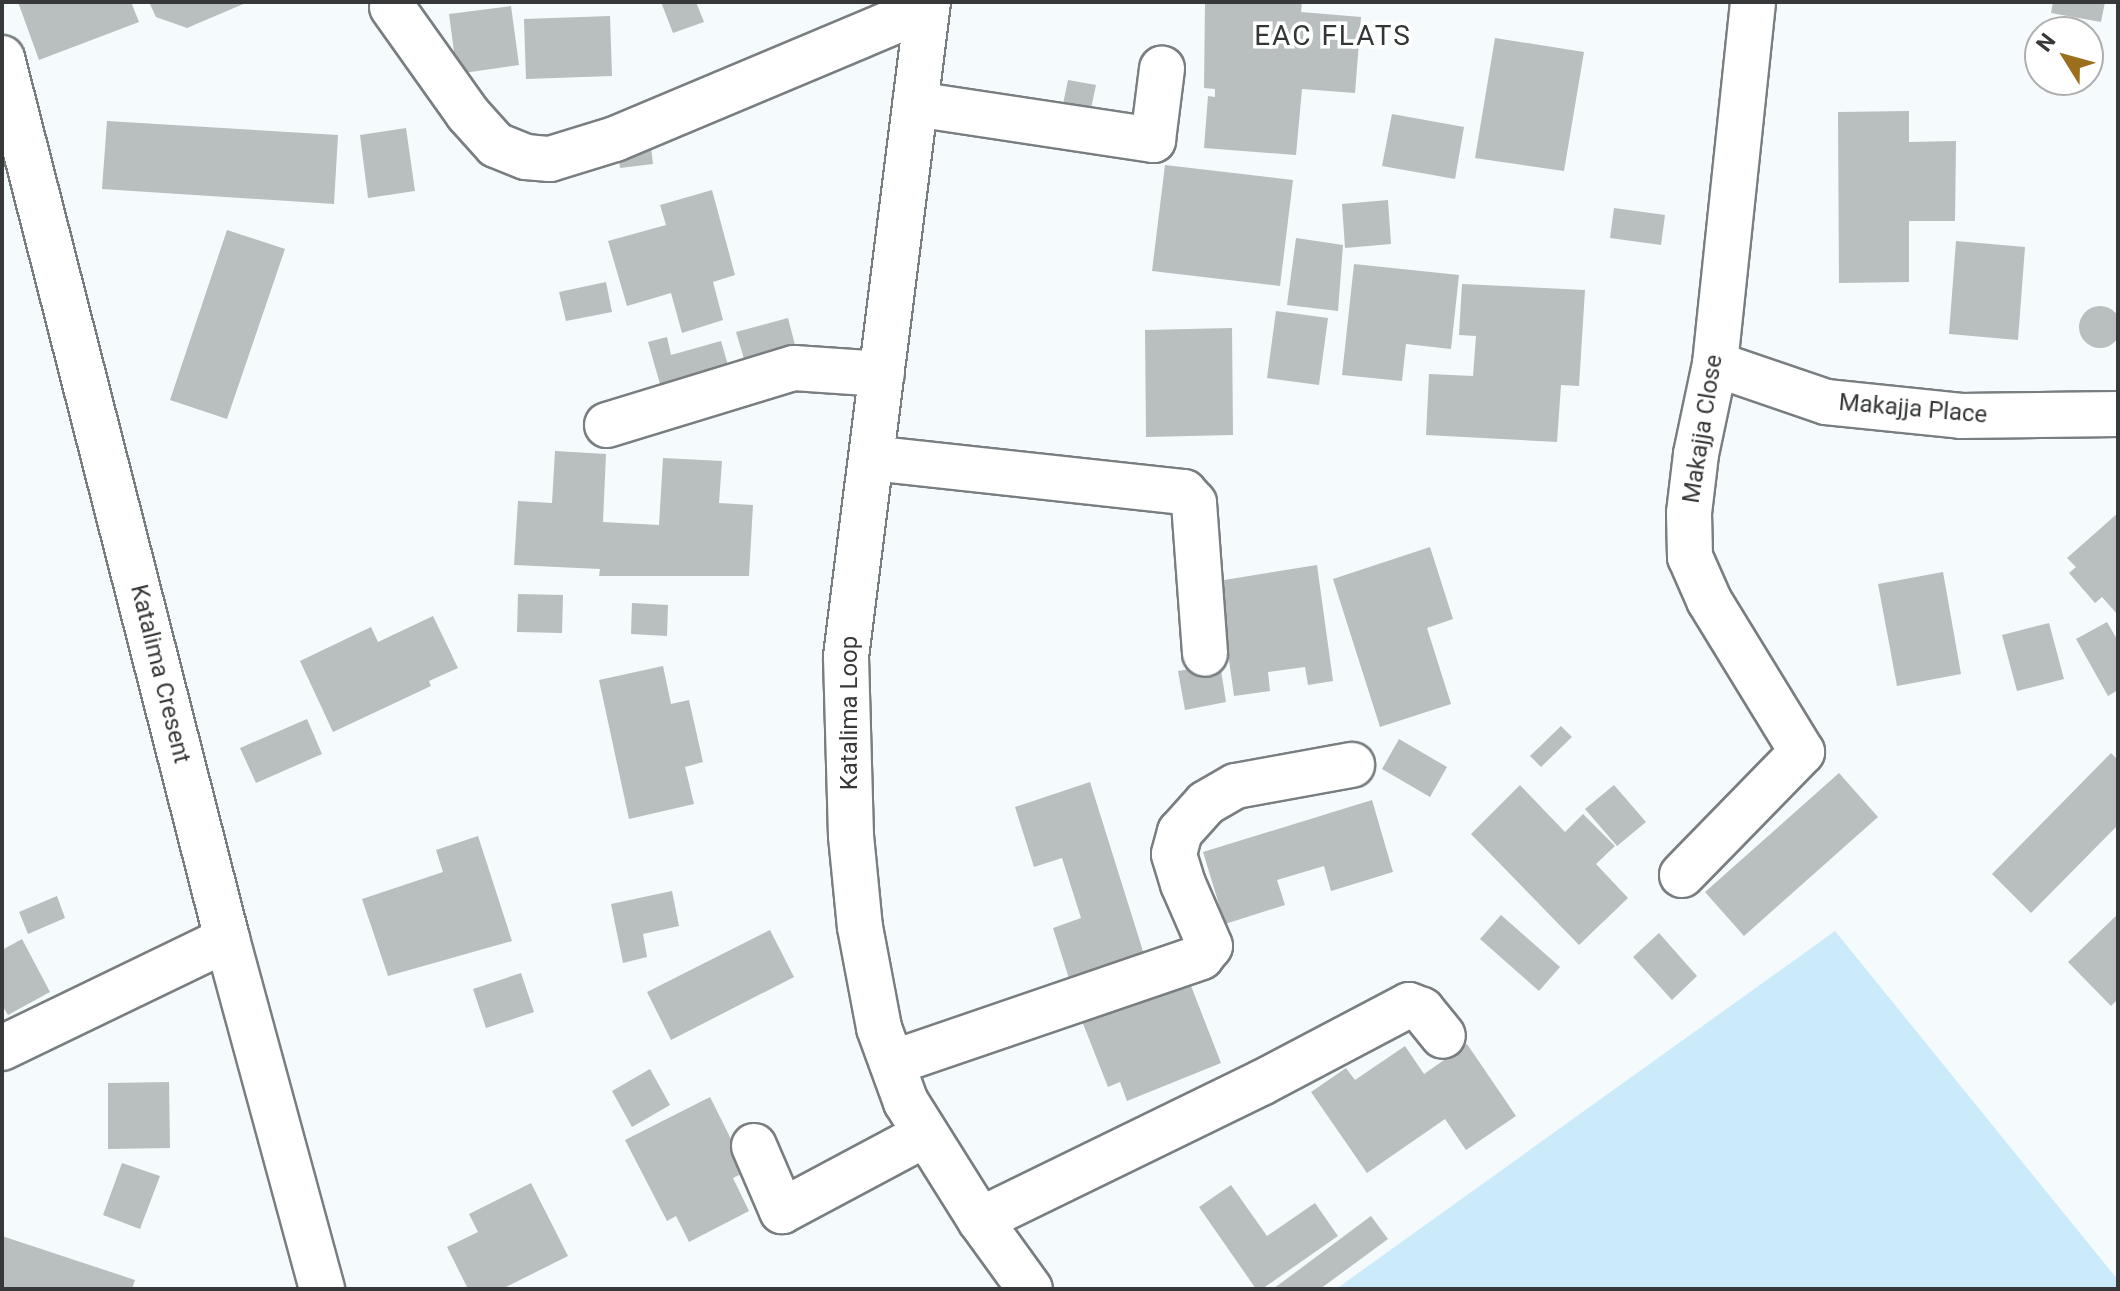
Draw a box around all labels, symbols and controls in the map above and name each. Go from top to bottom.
north arrow [2024,16,2104,96]
district label: EAC FLATS [1254,19,1412,53]
text: N [2031,29,2061,56]
street label: Makajja Close [1677,353,1729,505]
street label: Makajja Place [1838,388,1988,430]
street label: Katalima Cresent [124,582,196,766]
street label: Katalima Loop [836,636,864,790]

